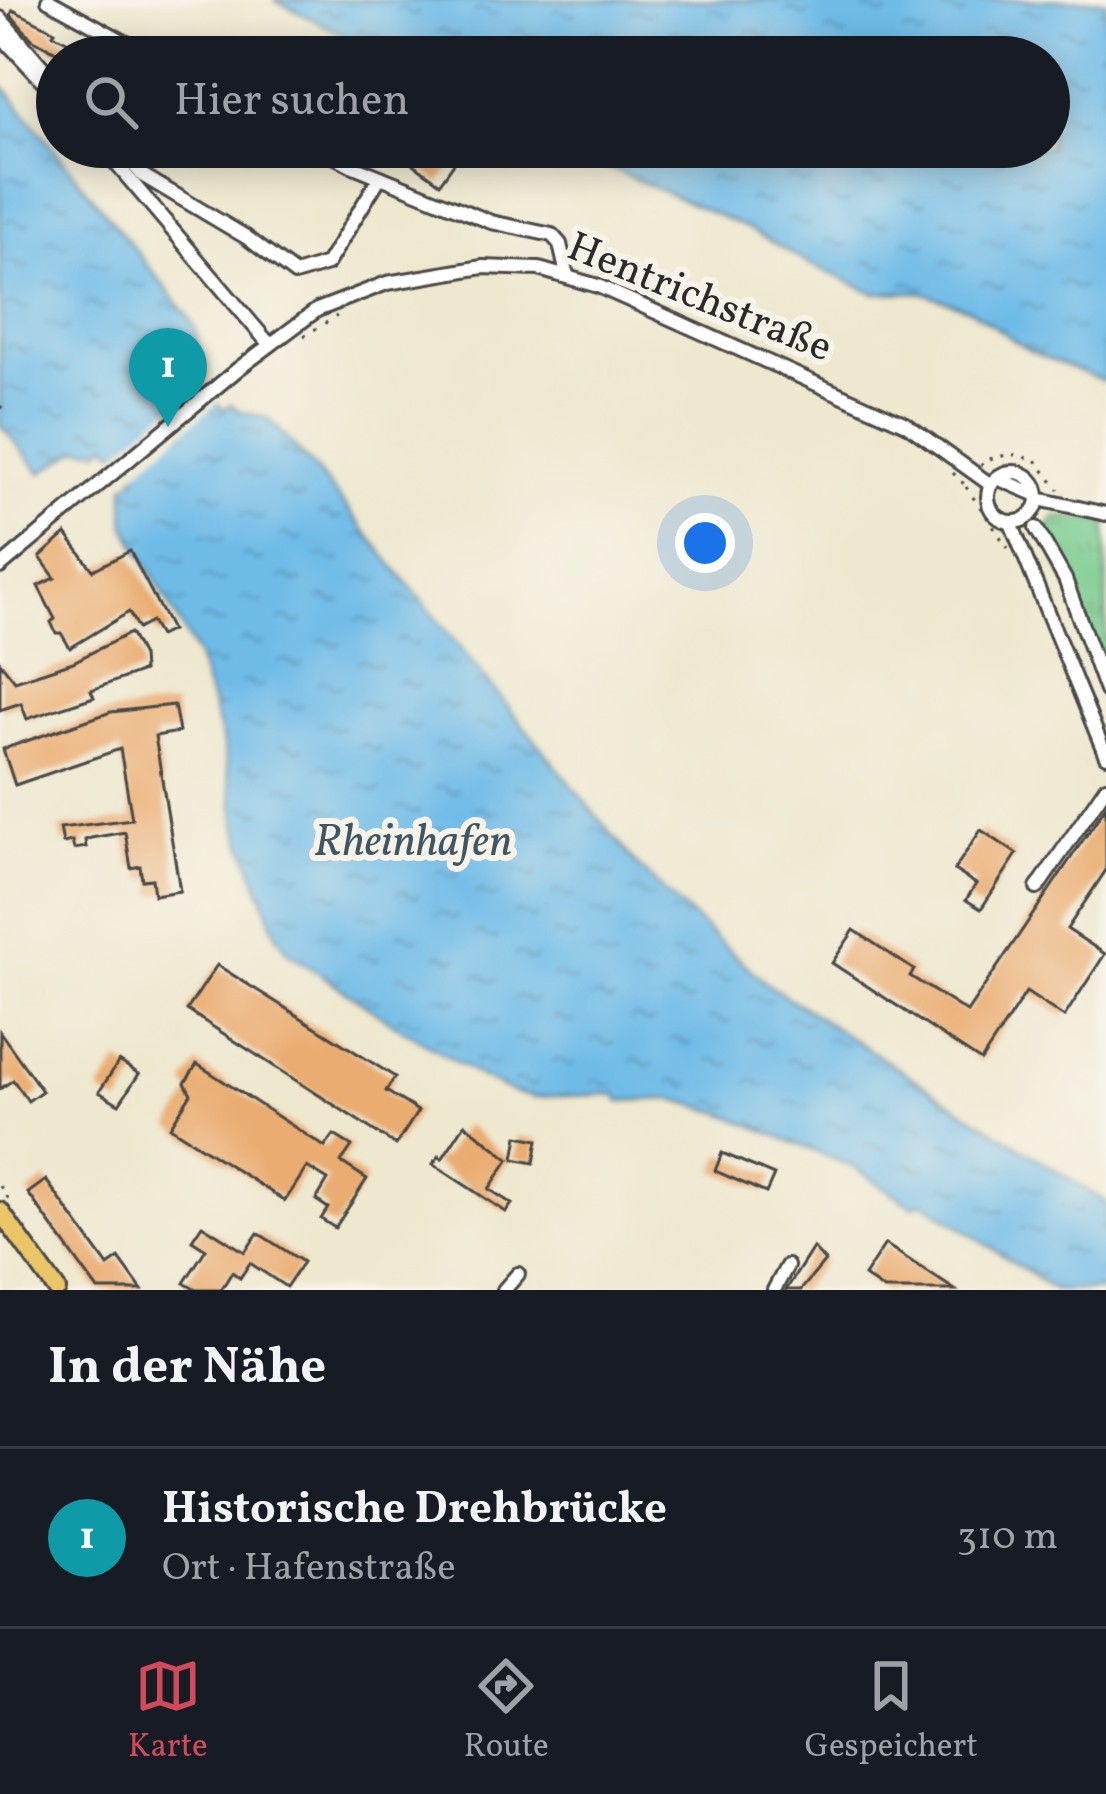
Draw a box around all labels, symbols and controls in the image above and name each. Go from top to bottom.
search box [36,36,1070,168]
icon: search [78,69,144,135]
text: Hier suchen [174,71,409,134]
street label: Hentrichstraße [558,219,840,379]
pin: 1 [129,328,207,427]
your location [675,513,735,573]
water label: Rheinhafen [314,812,512,875]
text: In der Nähe [48,1333,326,1404]
text: Historische Drehbrücke [162,1479,667,1542]
text: 1 [79,1511,95,1565]
text: 310 m [957,1511,1058,1565]
text: Ort · Hafenstraße [162,1542,456,1596]
tab: Karte [128,1653,208,1771]
tab: Route [464,1653,549,1771]
tab: Gespeichert [805,1653,978,1771]

